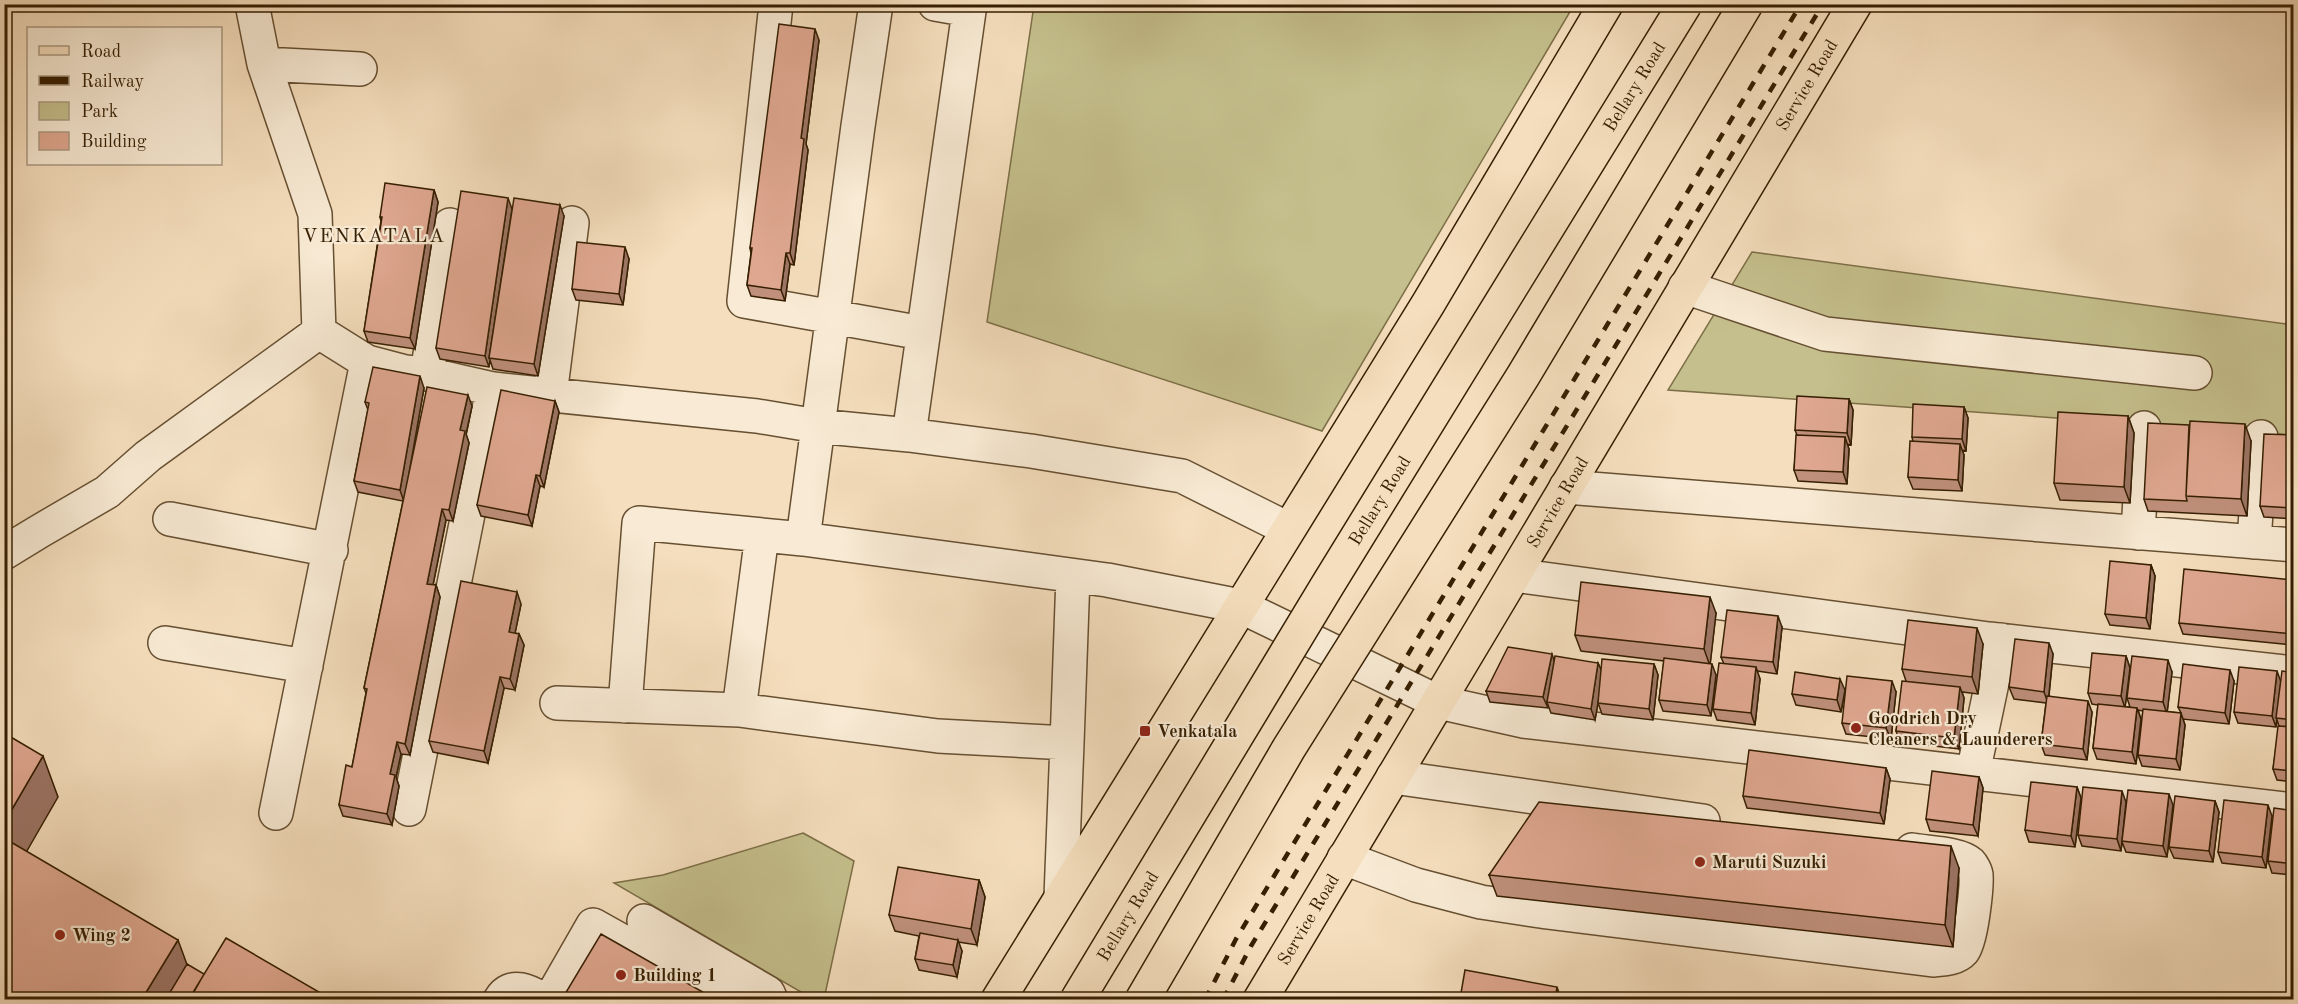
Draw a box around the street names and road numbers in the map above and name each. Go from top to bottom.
street label: Service Road [1774,37,1842,134]
street label: Bellary Road [1601,39,1669,135]
street label: Bellary Road [1346,453,1415,549]
street label: Service Road [1524,454,1592,551]
street label: Bellary Road [1095,869,1162,965]
street label: Service Road [1275,871,1343,968]

